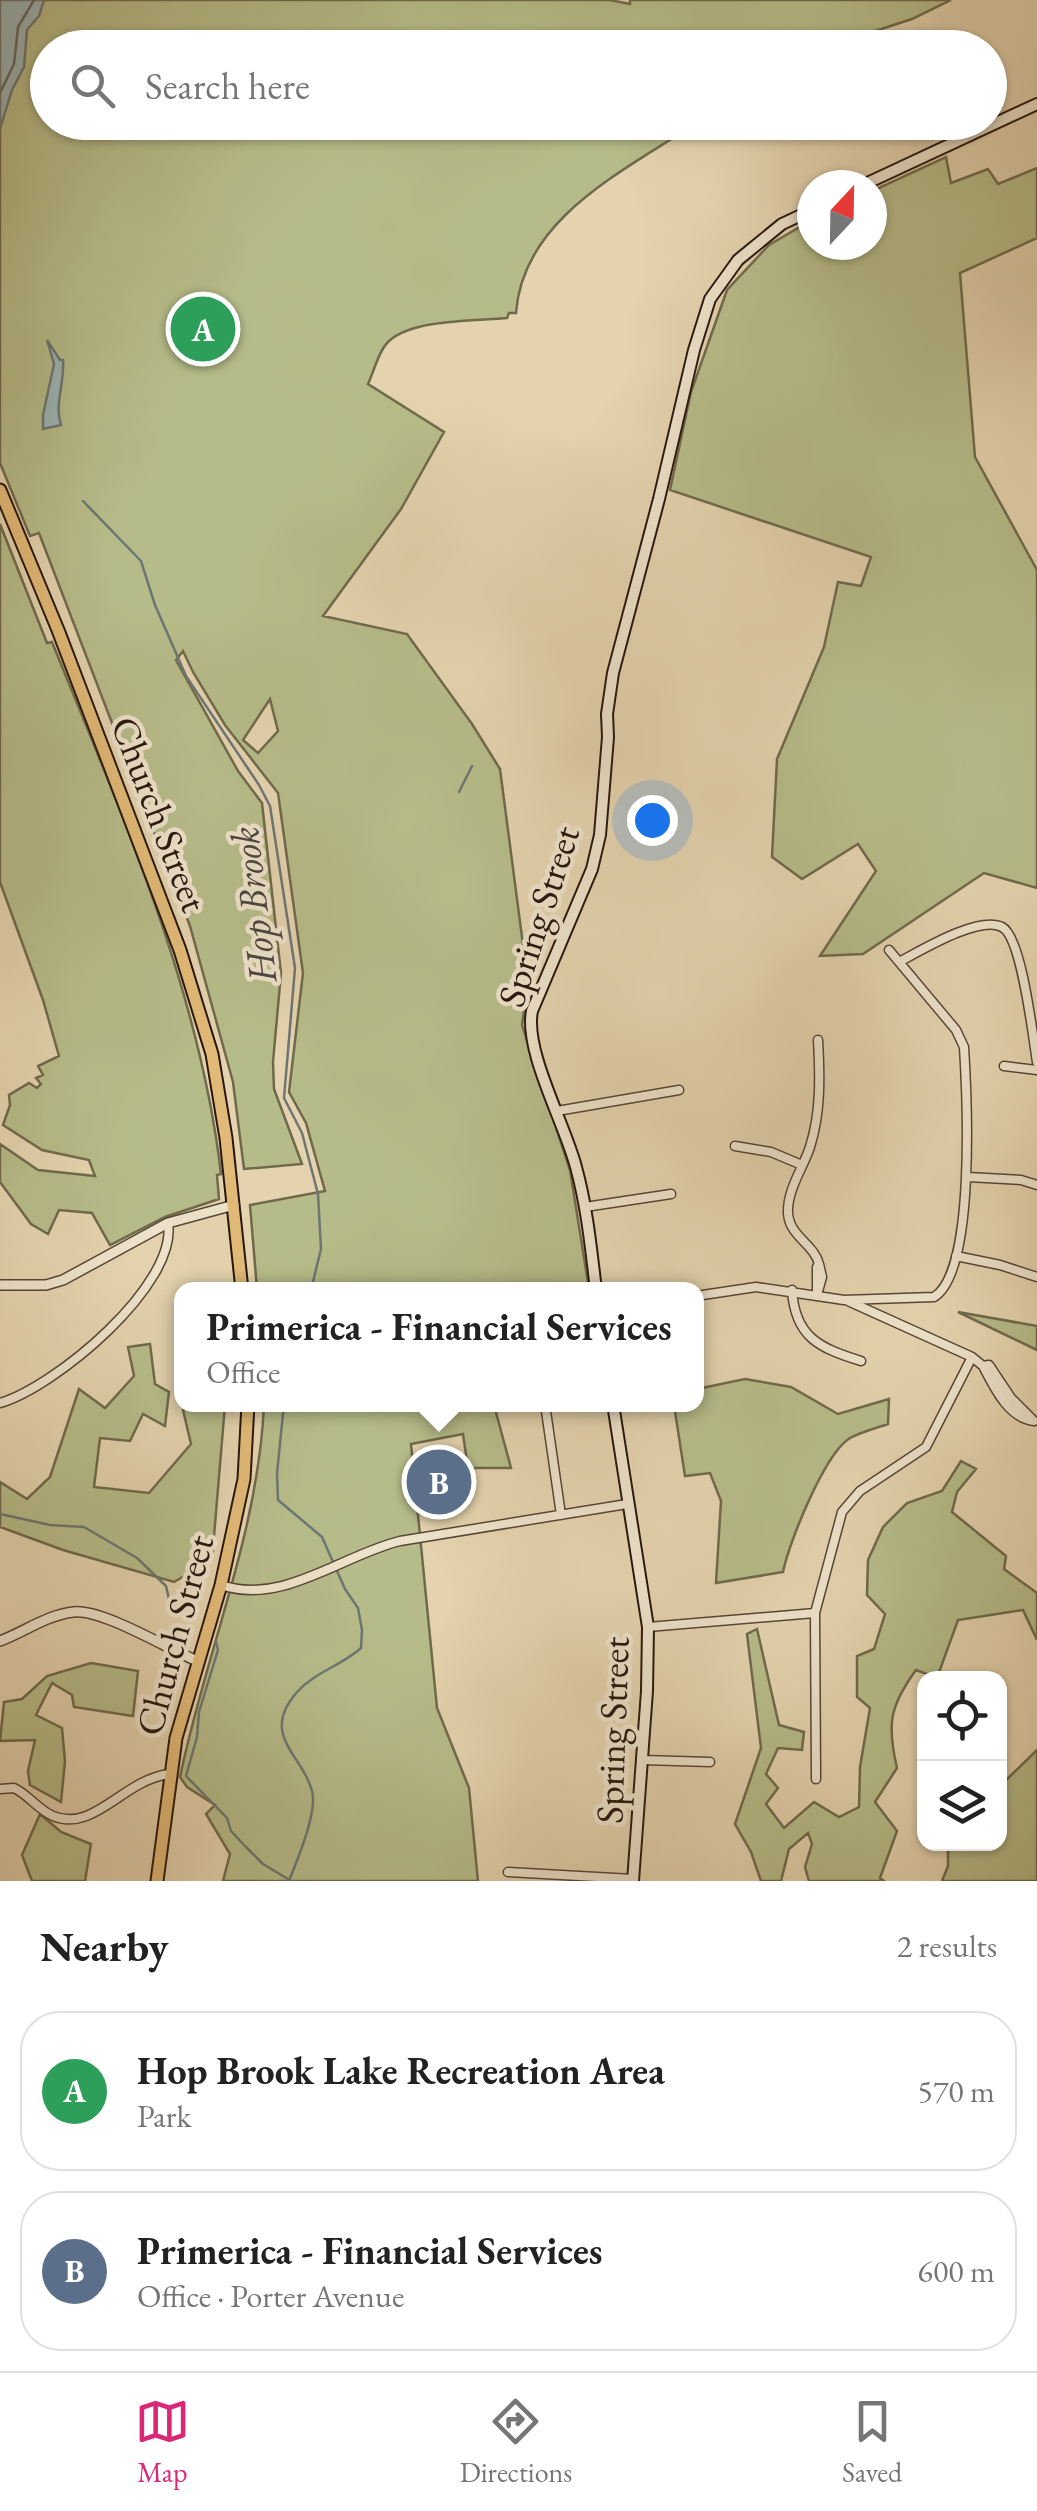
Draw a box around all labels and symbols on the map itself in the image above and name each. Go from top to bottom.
north arrow [797,170,887,260]
pin: A [170,292,236,366]
street label: Church Street [100,709,220,919]
your location [627,795,678,846]
street label: Spring Street [486,819,590,1013]
water label: Hop Brook [218,824,288,987]
pin: B [406,1444,472,1520]
street label: Church Street [124,1529,224,1741]
street label: Spring Street [584,1636,640,1824]

